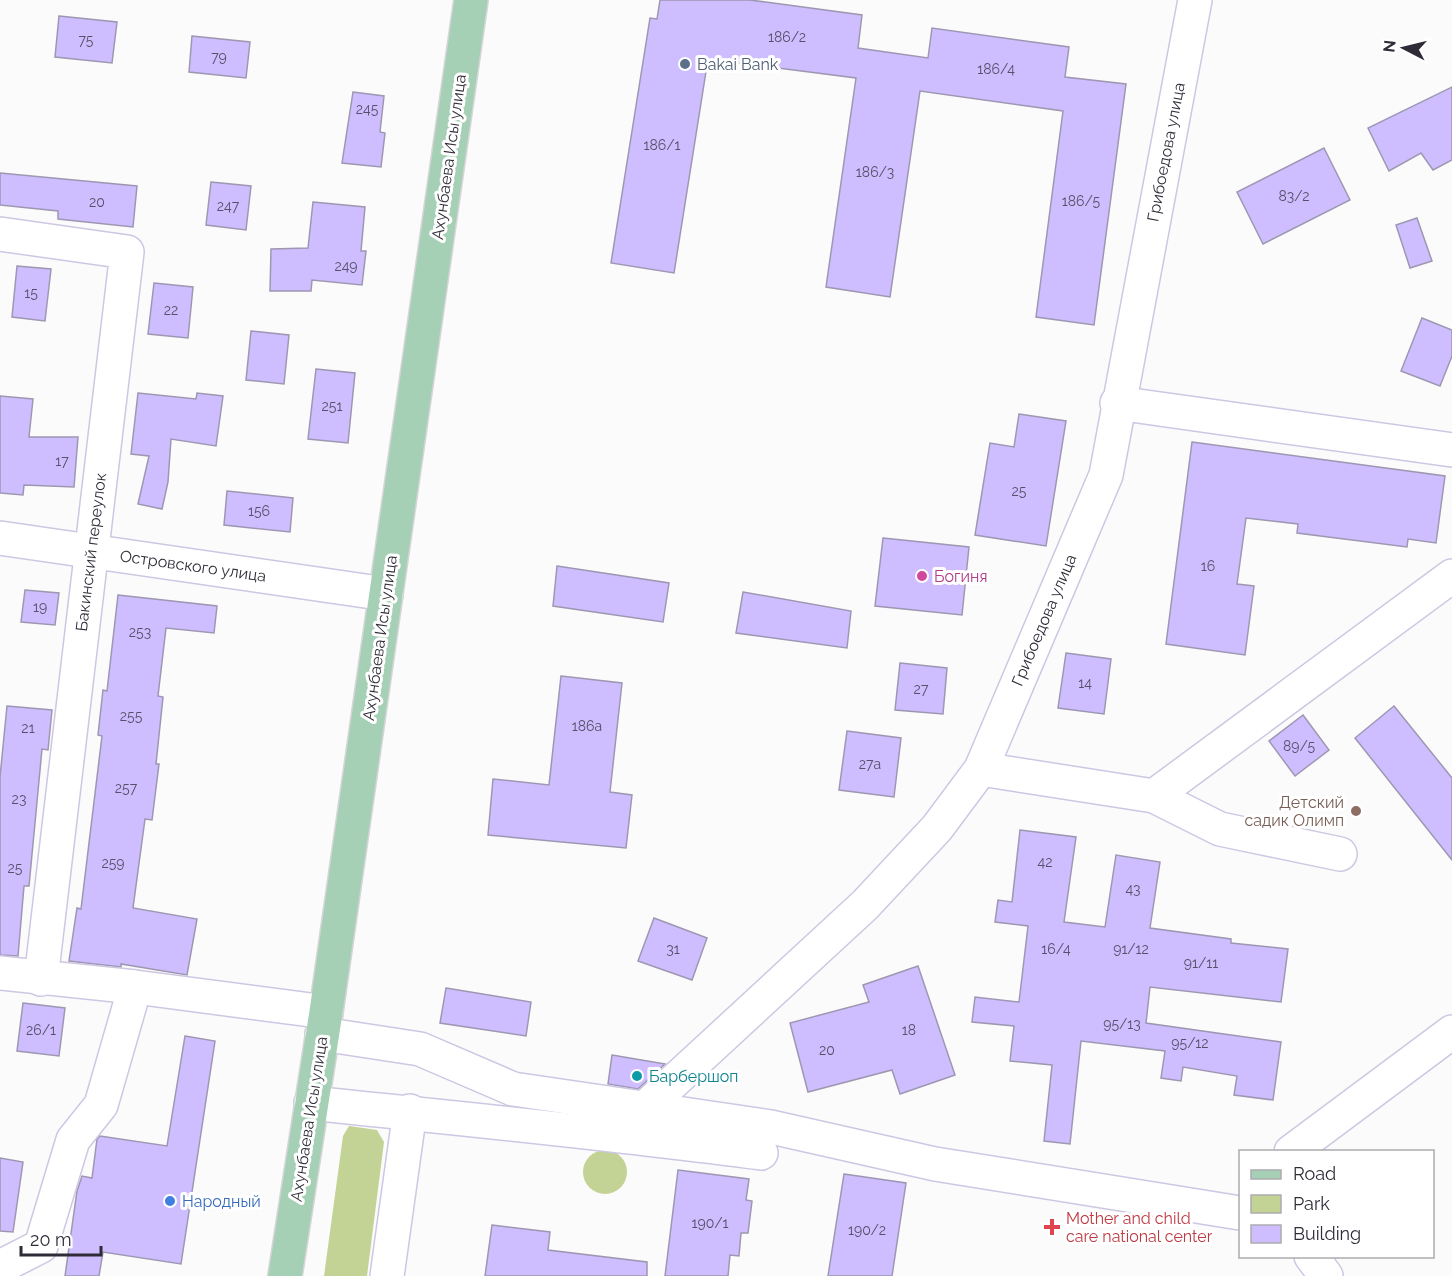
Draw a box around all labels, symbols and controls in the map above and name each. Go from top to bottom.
north arrow [1374,18,1434,78]
house number: 186/2 [768,29,806,45]
house number: 75 [79,32,94,48]
text: N [1379,39,1400,53]
house number: 79 [211,49,227,65]
place label: Bakai Bank [697,55,779,74]
marker: Bakai Bank [678,57,692,71]
house number: 186/4 [977,61,1015,77]
street label: Ахунбаева Исы улица [428,73,470,241]
street label: Грибоедова улица [1143,81,1189,223]
house number: 245 [356,101,379,117]
house number: 186/1 [644,137,680,153]
house number: 186/3 [856,164,894,180]
house number: 83/2 [1278,188,1310,204]
house number: 186/5 [1062,193,1101,209]
house number: 20 [89,194,105,210]
house number: 247 [217,198,240,214]
house number: 249 [334,258,358,274]
house number: 15 [24,285,38,301]
house number: 22 [164,302,178,318]
house number: 251 [322,398,342,414]
house number: 17 [55,453,69,469]
street label: Бакинский переулок [72,472,110,632]
house number: 25 [1012,483,1027,499]
house number: 156 [248,503,270,519]
street label: Островского улица [119,546,267,586]
street label: Грибоедова улица [1008,551,1080,689]
street label: Ахунбаева Исы улица [359,554,401,722]
house number: 16 [1201,558,1215,574]
place label: Богиня [934,567,988,586]
marker: Богиня [915,569,929,583]
house number: 19 [33,599,47,615]
house number: 253 [129,624,151,640]
house number: 14 [1078,675,1092,691]
house number: 27 [914,681,929,697]
house number: 255 [120,708,143,724]
house number: 186а [572,718,602,734]
house number: 21 [21,720,35,736]
house number: 89/5 [1283,738,1315,754]
house number: 27а [859,756,881,772]
house number: 257 [115,780,138,796]
house number: 23 [12,791,26,807]
place label: Детский садик Олимп [1244,793,1344,830]
marker: Детский садик Олимп [1349,804,1363,818]
house number: 42 [1038,854,1052,870]
house number: 259 [101,855,125,871]
house number: 25 [8,860,23,876]
house number: 43 [1125,881,1141,897]
house number: 31 [666,941,680,957]
house number: 16/4 [1041,941,1071,957]
house number: 91/12 [1113,941,1149,957]
house number: 91/11 [1184,955,1218,971]
house number: 95/13 [1103,1016,1141,1032]
house number: 26/1 [26,1022,56,1038]
house number: 18 [902,1022,916,1038]
street label: Ахунбаева Исы улица [287,1035,331,1203]
house number: 95/12 [1171,1035,1209,1051]
house number: 20 [819,1042,835,1058]
place label: Барбершоп [649,1067,738,1086]
marker: Барбершоп [630,1069,644,1083]
legend [1239,1150,1434,1258]
text: Road [1293,1163,1336,1184]
place label: Народный [182,1192,261,1211]
text: Park [1293,1193,1330,1214]
marker: Народный [163,1194,177,1208]
place label: Mother and child care national center [1066,1209,1213,1246]
house number: 190/1 [692,1215,728,1231]
marker: Mother and child care national center [1043,1218,1061,1236]
scale bar [21,1219,100,1257]
house number: 190/2 [848,1222,886,1238]
text: Building [1293,1223,1361,1244]
text: 20 m [30,1229,72,1250]

